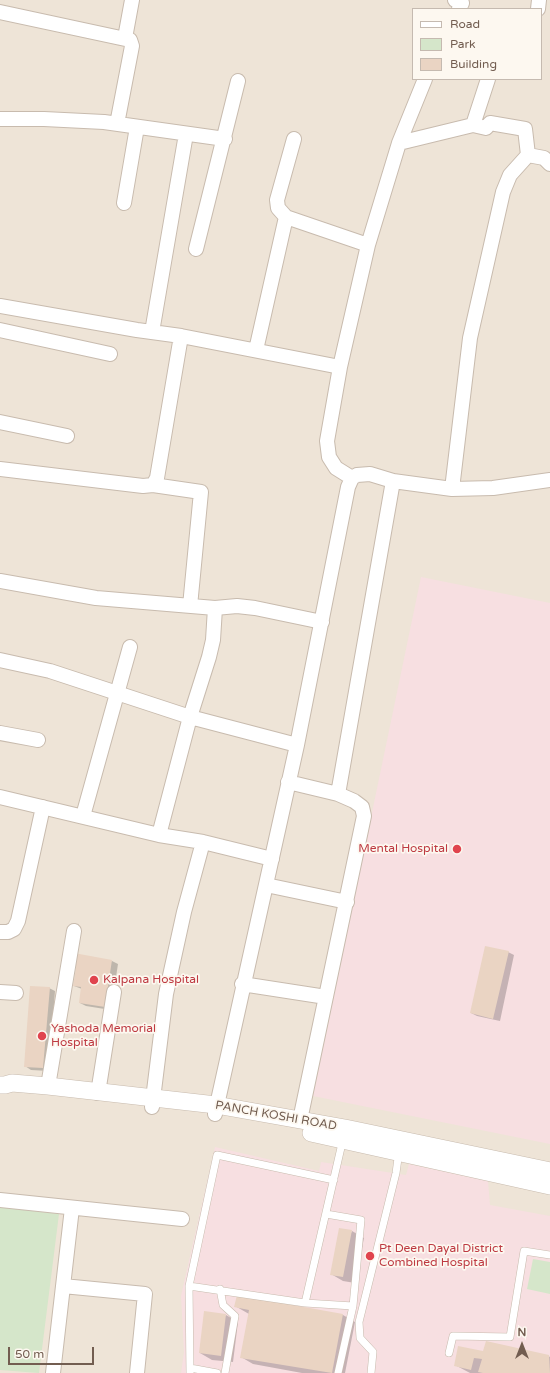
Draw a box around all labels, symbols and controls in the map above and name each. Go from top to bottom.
legend [412,8,542,80]
text: Road [450,17,480,31]
text: Park [450,37,476,51]
text: Building [450,57,497,71]
place label: Mental Hospital [358,842,448,856]
marker: Mental Hospital [451,843,463,855]
place label: Kalpana Hospital [103,973,199,987]
marker: Kalpana Hospital [88,974,100,986]
place label: Yashoda Memorial Hospital [51,1022,156,1050]
marker: Yashoda Memorial Hospital [36,1030,48,1042]
street label: PANCH KOSHI ROAD [214,1098,338,1134]
place label: Pt Deen Dayal District Combined Hospital [379,1242,503,1270]
marker: Pt Deen Dayal District Combined Hospital [364,1250,376,1262]
north arrow [502,1325,542,1365]
text: N [518,1326,526,1339]
scale bar [10,1339,96,1365]
text: 50 m [15,1347,44,1361]

